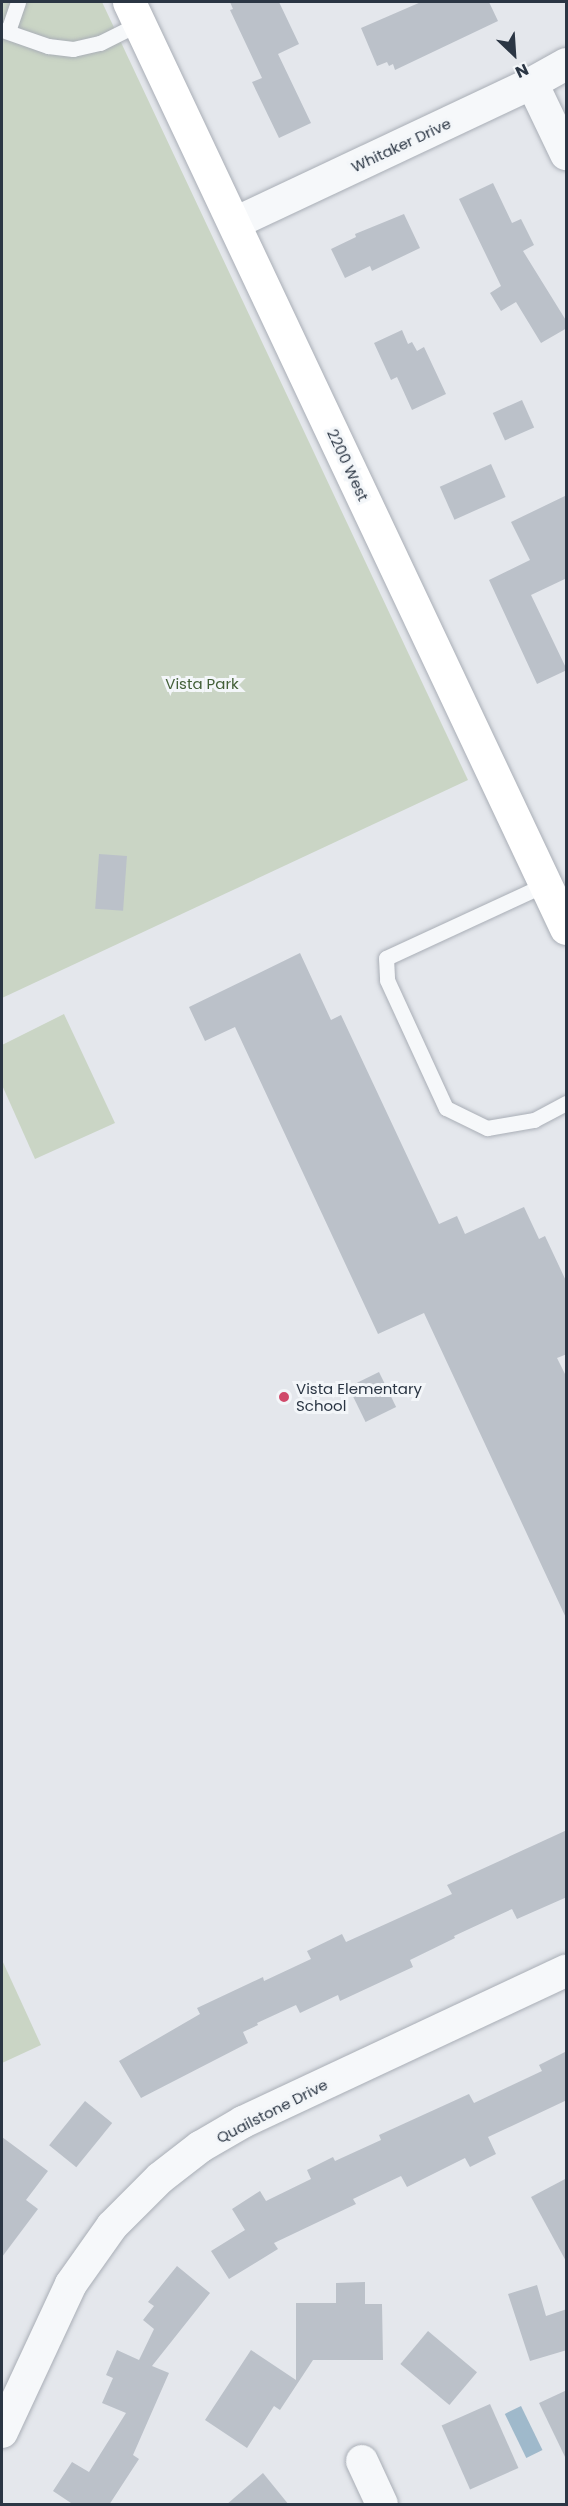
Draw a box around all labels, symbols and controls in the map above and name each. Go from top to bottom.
north arrow [484,24,544,84]
text: N [512,58,532,84]
street label: Whitaker Drive [348,114,454,176]
street label: 2200 West [324,426,372,504]
park label: Vista Park [165,675,239,693]
place label: Vista Elementary School [296,1379,422,1414]
marker: Vista Elementary School [277,1390,291,1404]
street label: Quailstone Drive [213,2075,331,2147]

